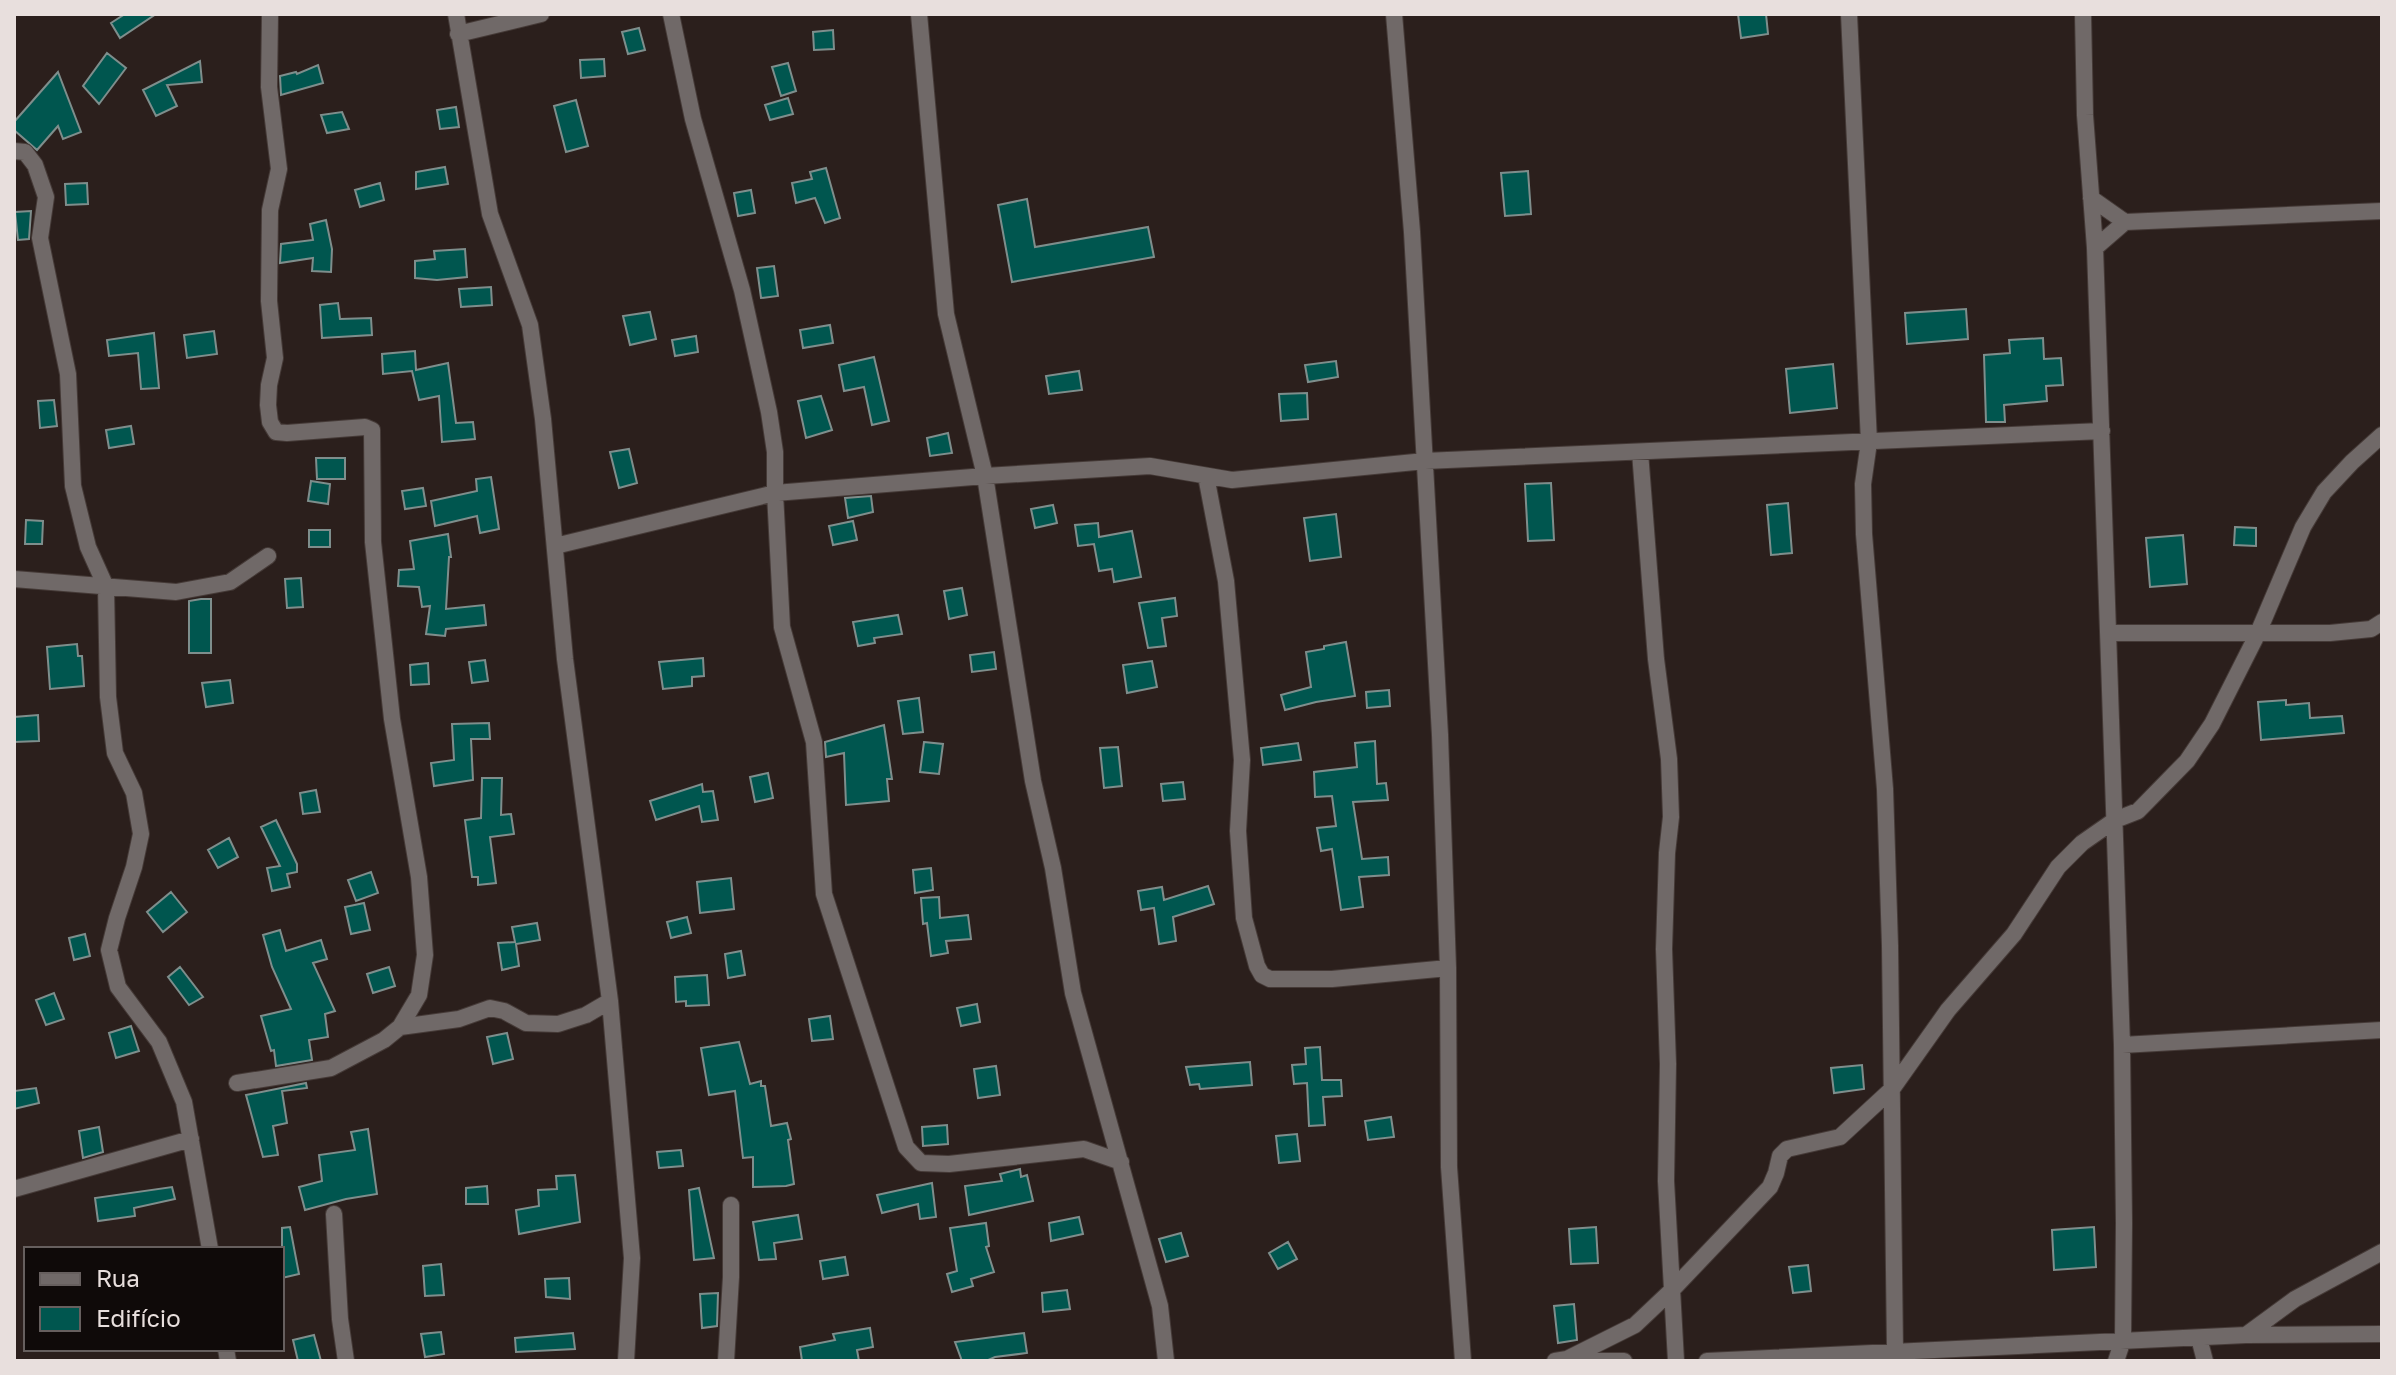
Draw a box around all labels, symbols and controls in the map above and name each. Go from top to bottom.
legend [24,1247,284,1351]
text: Rua [96,1263,140,1292]
text: Edifício [96,1303,181,1332]

